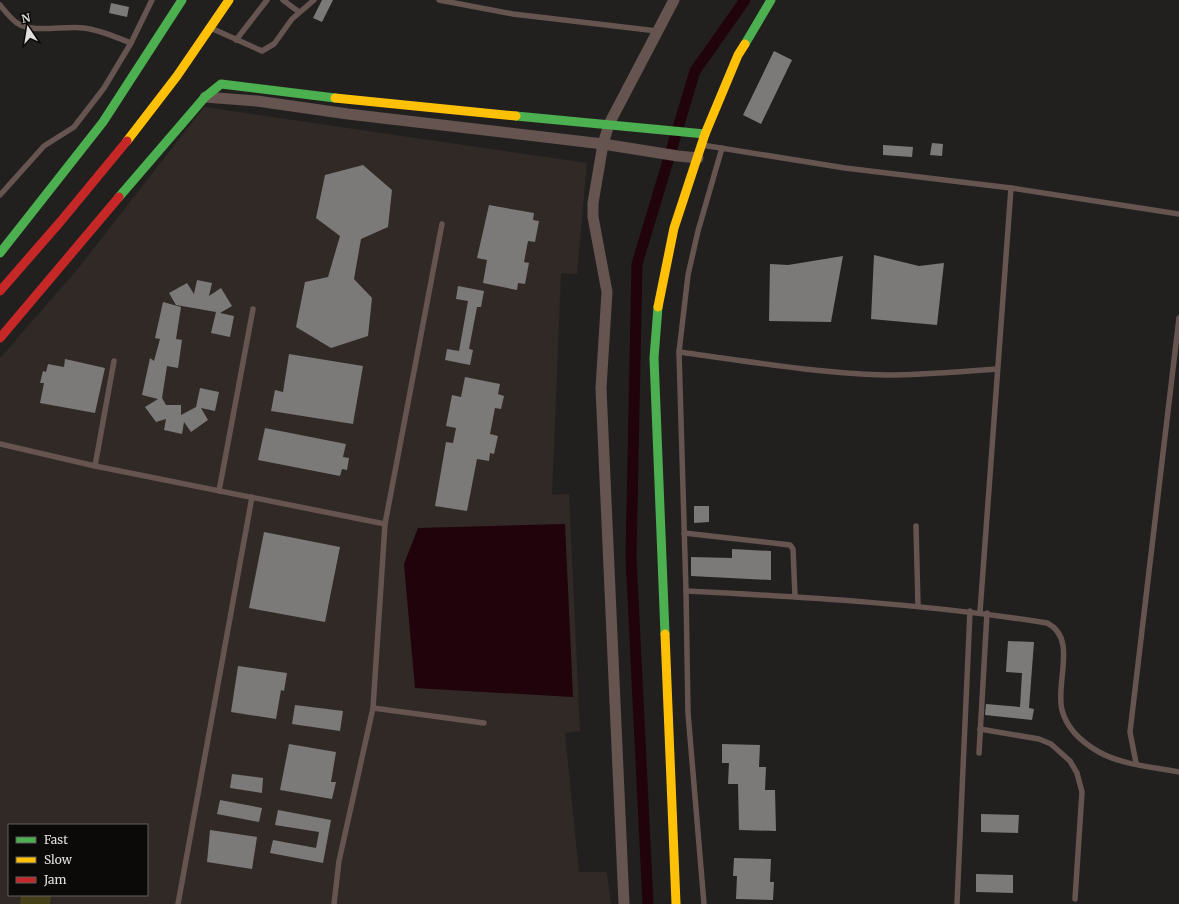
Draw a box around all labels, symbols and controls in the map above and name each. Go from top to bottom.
north arrow [8,8,48,48]
text: N [20,10,32,26]
legend [8,824,148,896]
text: Fast [44,832,68,847]
text: Slow [44,852,73,867]
text: Jam [43,872,67,887]

